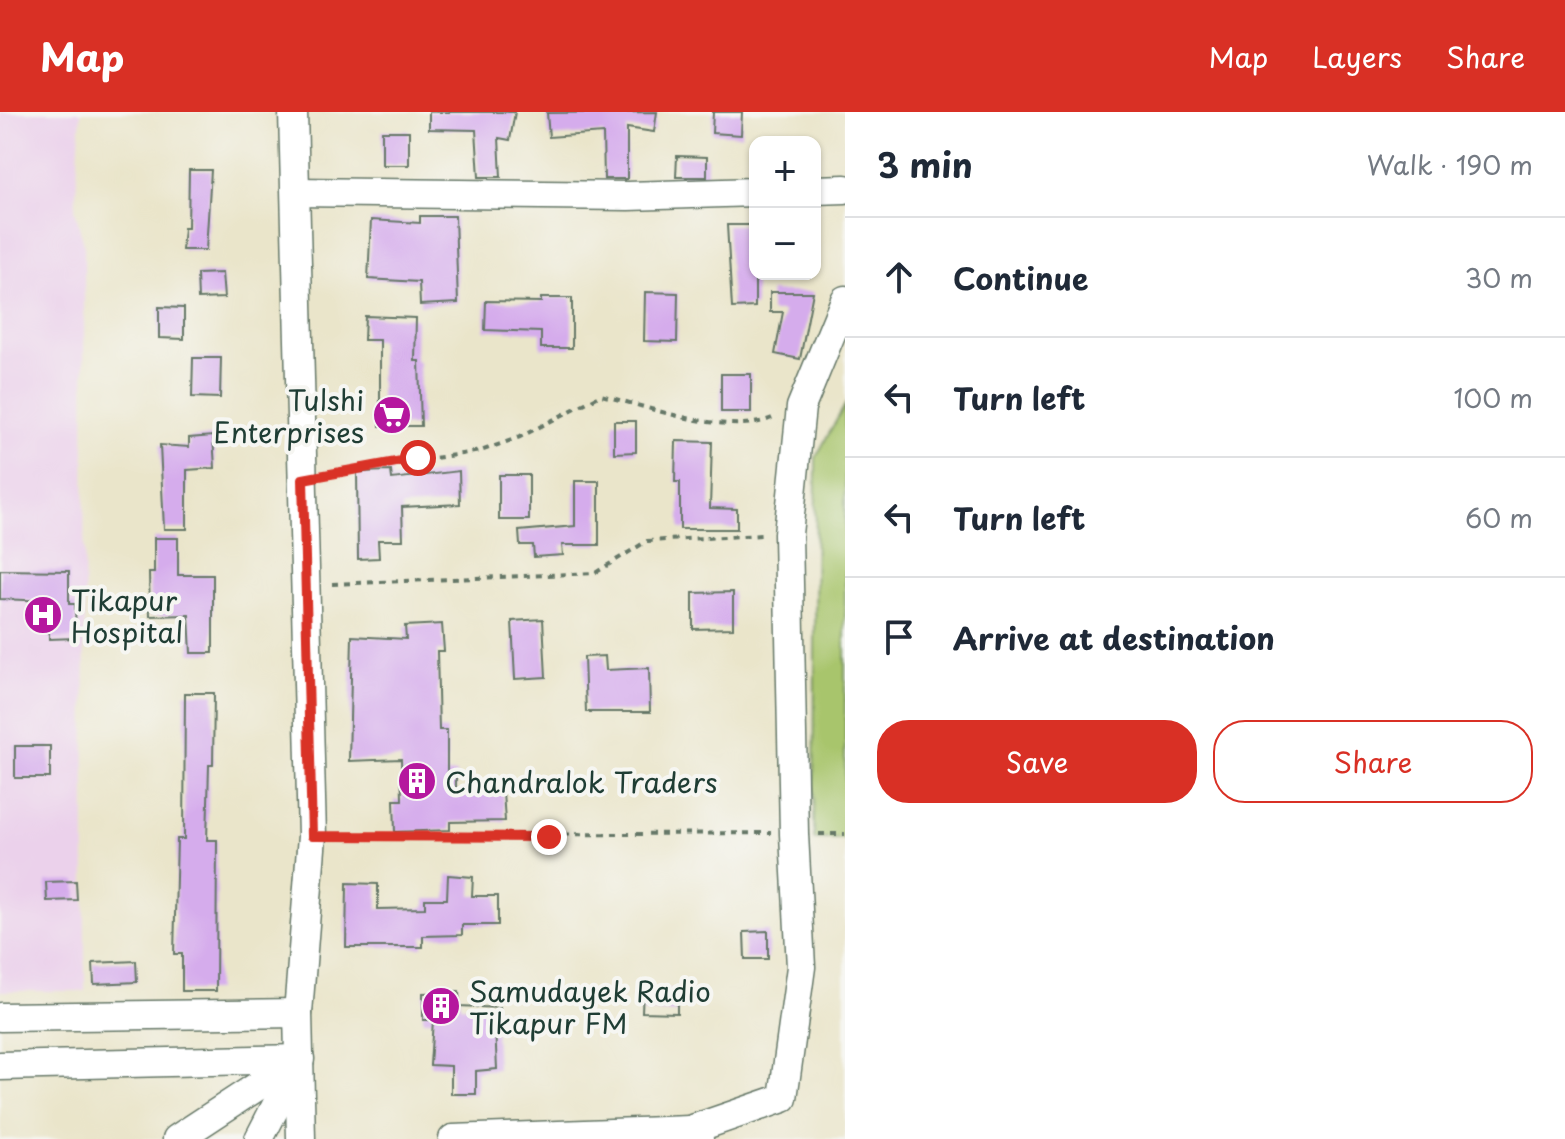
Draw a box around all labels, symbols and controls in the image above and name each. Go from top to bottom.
text: Map [40,28,124,85]
text: Map [1208,35,1268,78]
text: Layers [1312,35,1402,78]
text: Share [1446,35,1525,78]
map controls [749,136,821,280]
button: + [749,136,821,208]
text: 3 min [877,138,973,190]
text: Walk · 190 m [1367,145,1533,184]
button: − [749,208,821,280]
icon: ahead [877,255,921,299]
text: Continue [953,255,1088,300]
text: 30 m [1465,258,1533,297]
icon: left [877,375,921,419]
text: Turn left [953,375,1085,420]
place label: Tulshi Enterprises [213,378,364,453]
text: 100 m [1453,378,1533,417]
supermarket icon: Tulshi Enterprises [371,394,413,436]
route start [400,440,436,476]
icon: left [877,495,921,539]
text: Turn left [953,495,1085,540]
text: 60 m [1465,498,1533,537]
place label: Tikapur Hospital [71,578,183,653]
hospital icon: Tikapur Hospital [22,594,64,636]
icon: arrive [877,615,921,659]
text: Arrive at destination [953,615,1275,660]
button: Save [877,720,1197,803]
button: Share [1213,720,1533,803]
building icon: Chandralok Traders [396,760,438,802]
place label: Chandralok Traders [445,760,718,803]
route end [531,819,567,855]
place label: Samudayek Radio Tikapur FM [469,969,711,1044]
building icon: Samudayek Radio Tikapur FM [420,985,462,1027]

